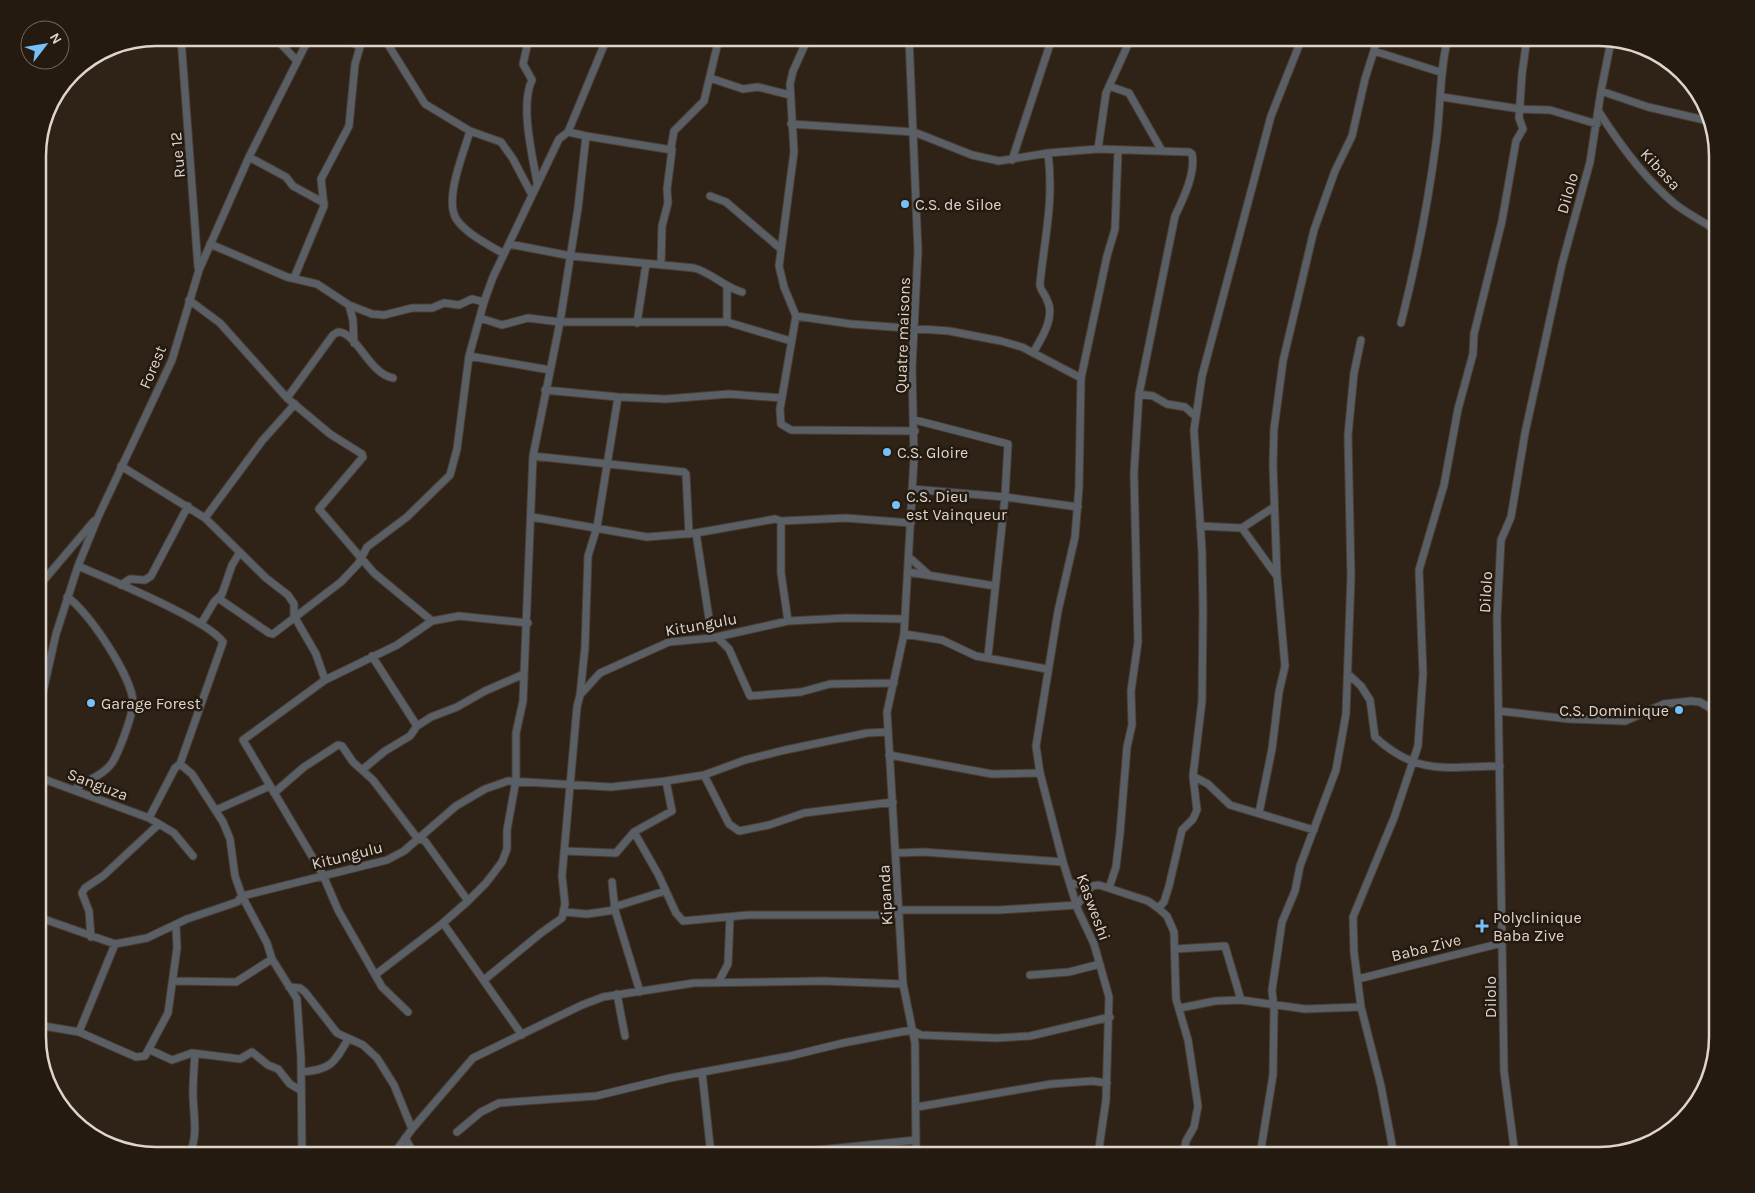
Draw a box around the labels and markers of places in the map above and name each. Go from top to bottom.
place label: C.S. de Siloe [915,195,1001,214]
marker: C.S. de Siloe [899,198,911,210]
place label: C.S. Gloire [897,443,968,462]
marker: C.S. Gloire [881,446,893,458]
place label: C.S. Dieu est Vainqueur [906,487,1007,524]
marker: C.S. Dieu est Vainqueur [890,499,902,511]
place label: Garage Forest [101,694,201,713]
marker: Garage Forest [85,697,97,709]
place label: C.S. Dominique [1559,701,1669,720]
marker: C.S. Dominique [1673,704,1685,716]
place label: Polyclinique Baba Zive [1493,908,1582,945]
marker: Polyclinique Baba Zive [1475,919,1489,933]

